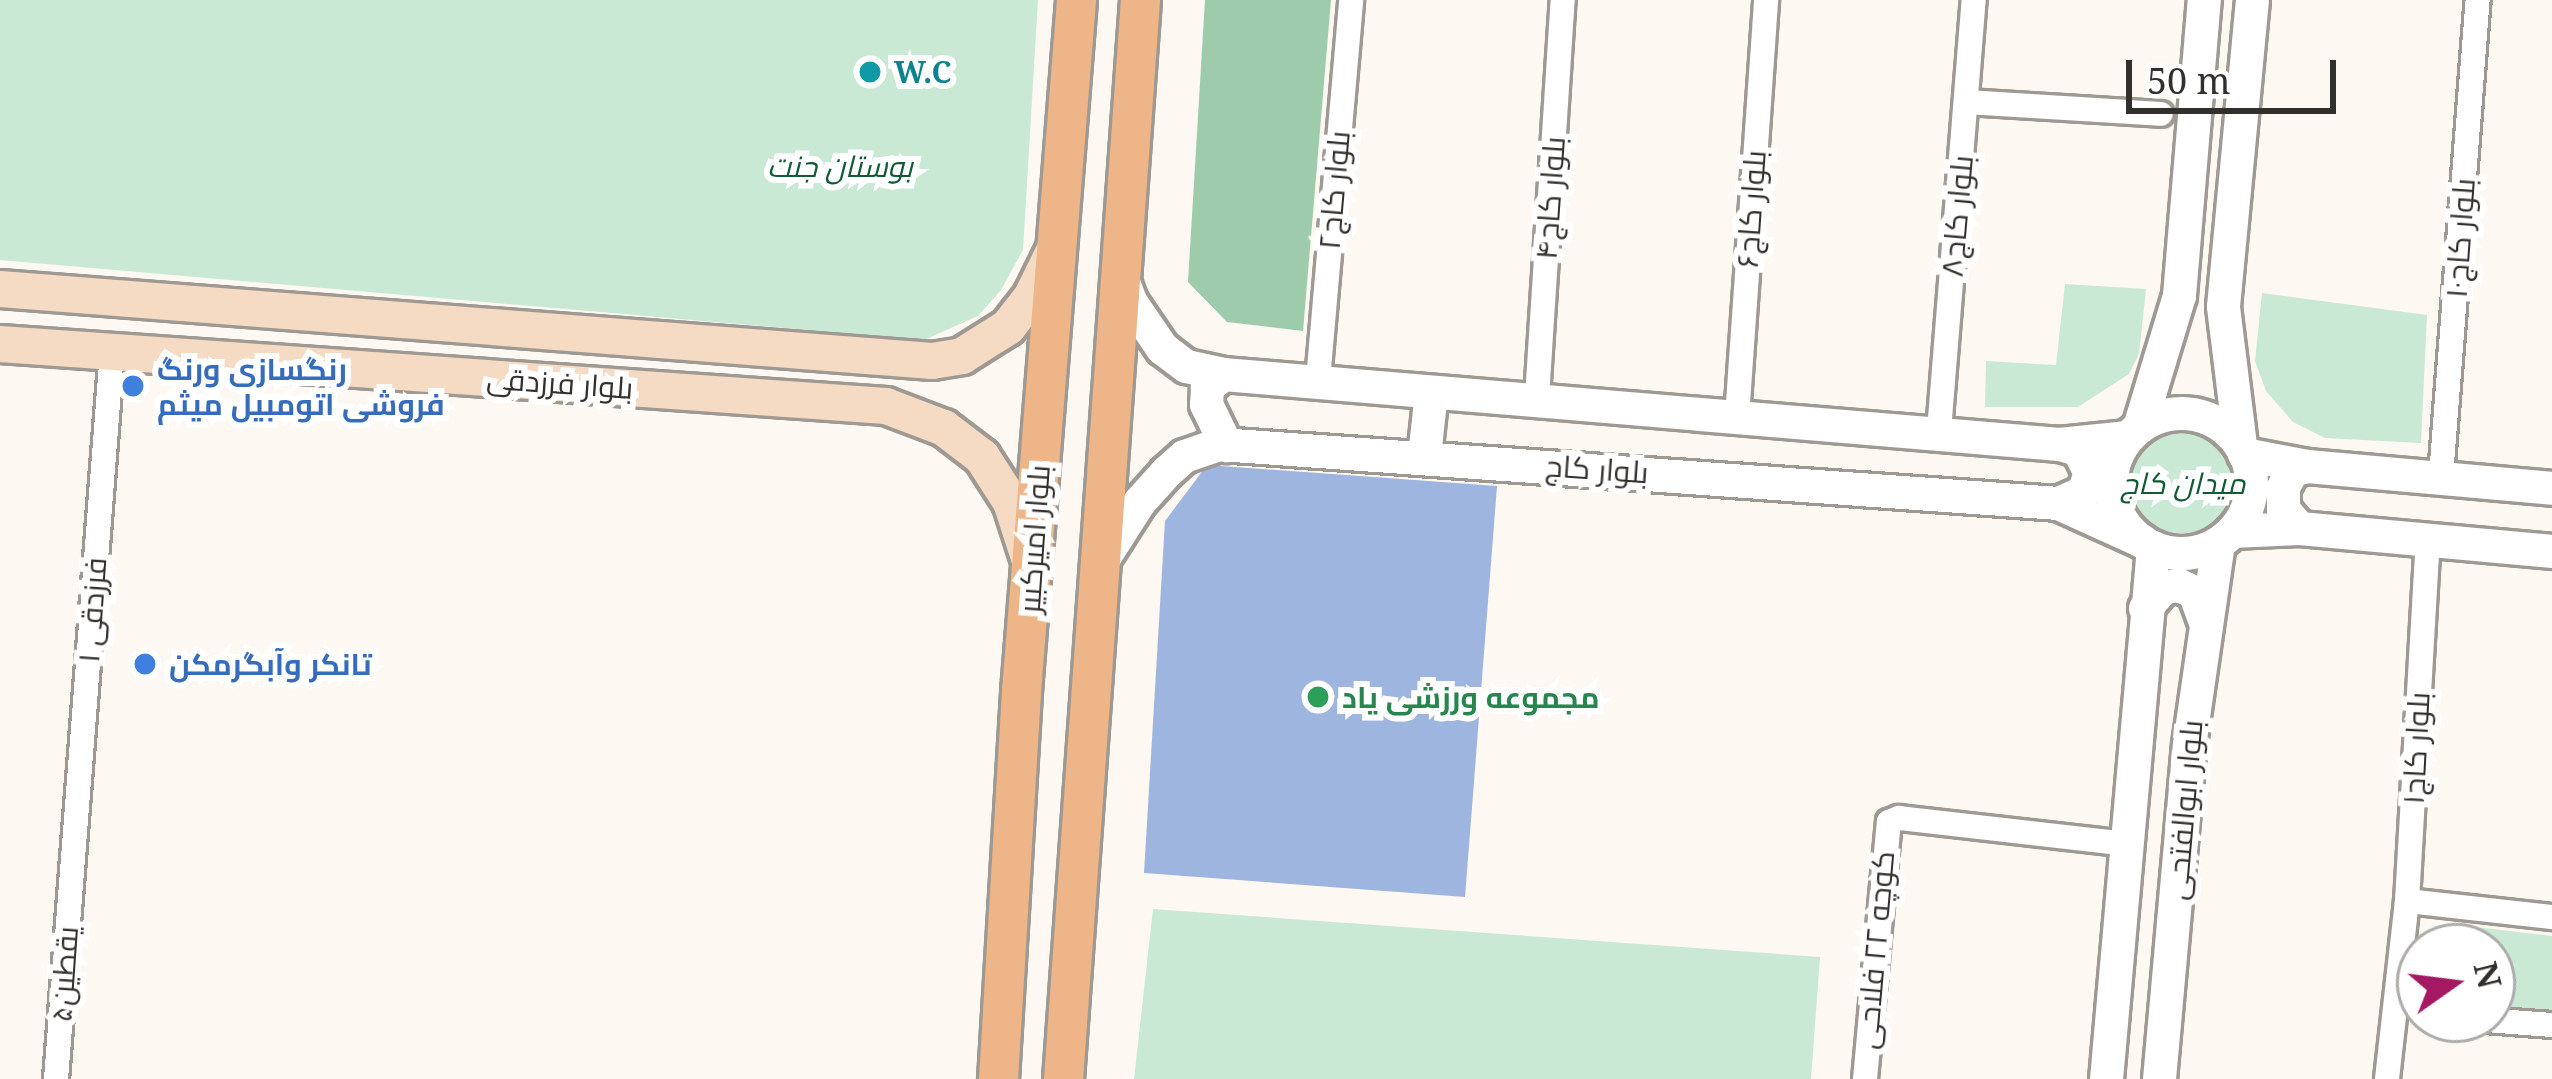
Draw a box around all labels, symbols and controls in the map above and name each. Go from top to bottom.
scale bar [2132,36,2342,110]
place label: W.C [894,54,952,90]
text: 50 m [2147,56,2231,105]
marker: W.C [857,59,883,85]
street label: بلوار کاج۲ [1311,129,1357,251]
street label: بلوار کاج۴ [1528,135,1572,261]
park label: بوستان جنت [767,148,913,184]
street label: بلوار کاج۶ [1729,149,1773,269]
street label: بلوار کاج۸ [1934,154,1980,278]
street label: بلوار کاج۱۰ [2438,177,2482,299]
place label: رنگسازی ورنگ فروشی اتومبیل میثم [157,351,445,422]
street label: بلوار فرزدقی [486,360,634,406]
marker: رنگسازی ورنگ فروشی اتومبیل میثم [120,373,146,399]
street label: بلوار کاج [1544,447,1650,491]
street label: بلوار امیرکبیر [1011,463,1057,615]
park label: میدان کاج [2121,465,2245,501]
street label: فرزدقی ۱ [70,556,114,664]
place label: تانکر وآبگرمکن [169,646,372,682]
marker: تانکر وآبگرمکن [132,651,158,677]
place label: مجموعه ورزشی یاد [1342,679,1600,715]
marker: مجموعه ورزشی یاد [1305,684,1331,710]
street label: بلوار کاج۱ [2395,691,2437,805]
street label: بلوار ابوالفتحی [2158,718,2210,902]
street label: کوچه ۲۲ فلاحی [1848,849,1902,1051]
north arrow [2396,923,2516,1043]
street label: یقطین۵ [43,925,85,1023]
text: N [2464,957,2513,993]

